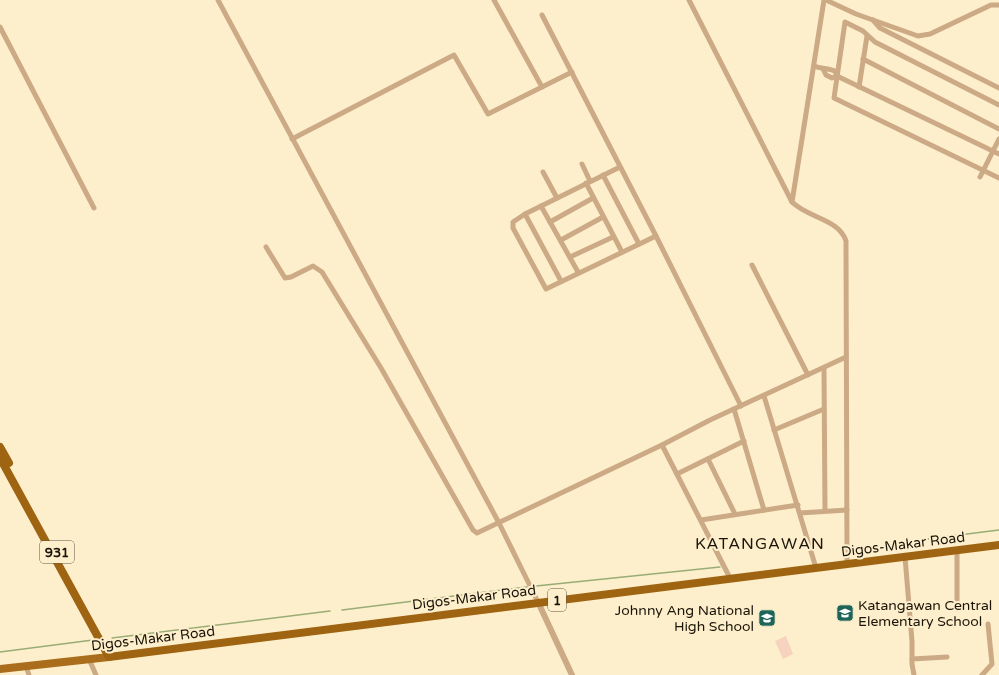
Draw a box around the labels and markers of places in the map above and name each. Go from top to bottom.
place label: Katangawan Central Elementary School [858,597,992,630]
place label: Johnny Ang National High School [615,602,754,635]
school or university icon: Katangawan Central Elementary School [835,603,855,623]
school or university icon: Johnny Ang National High School [757,608,777,628]

